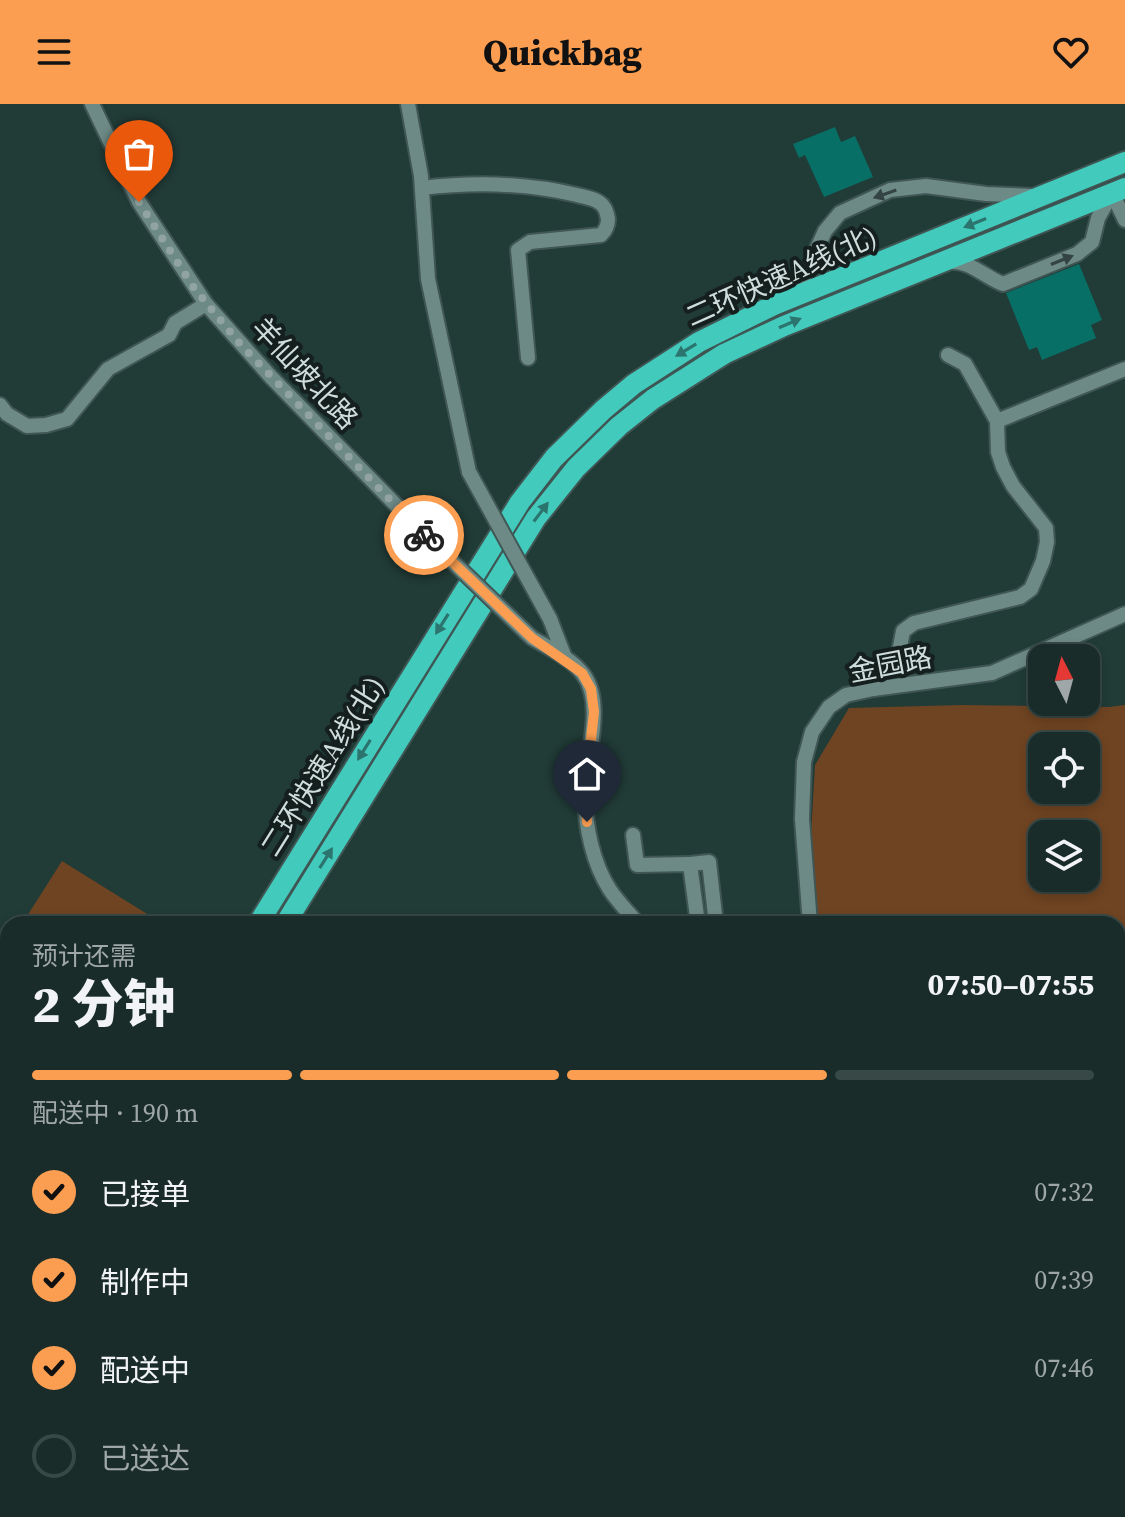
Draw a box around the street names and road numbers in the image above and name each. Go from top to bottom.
street label: 二环快速A线(北) [679,217,883,335]
street label: 羊仙坡北路 [243,309,367,437]
street label: 金园路 [845,637,935,691]
street label: 二环快速A线(北) [251,669,393,863]

